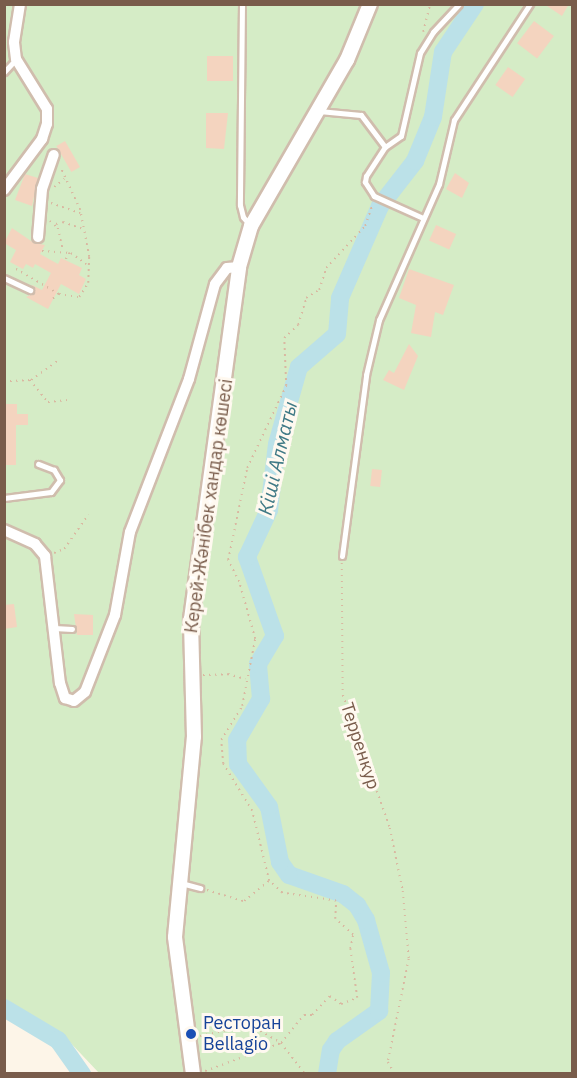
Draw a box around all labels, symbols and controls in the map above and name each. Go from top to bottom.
street label: Керей-Жәнібек хандар көшесі [180,378,238,634]
water label: Кіші Алматы [252,399,302,517]
street label: Терренкур [336,700,384,792]
place label: Ресторан Bellagio [203,1013,282,1056]
marker: Ресторан Bellagio [184,1027,198,1041]

